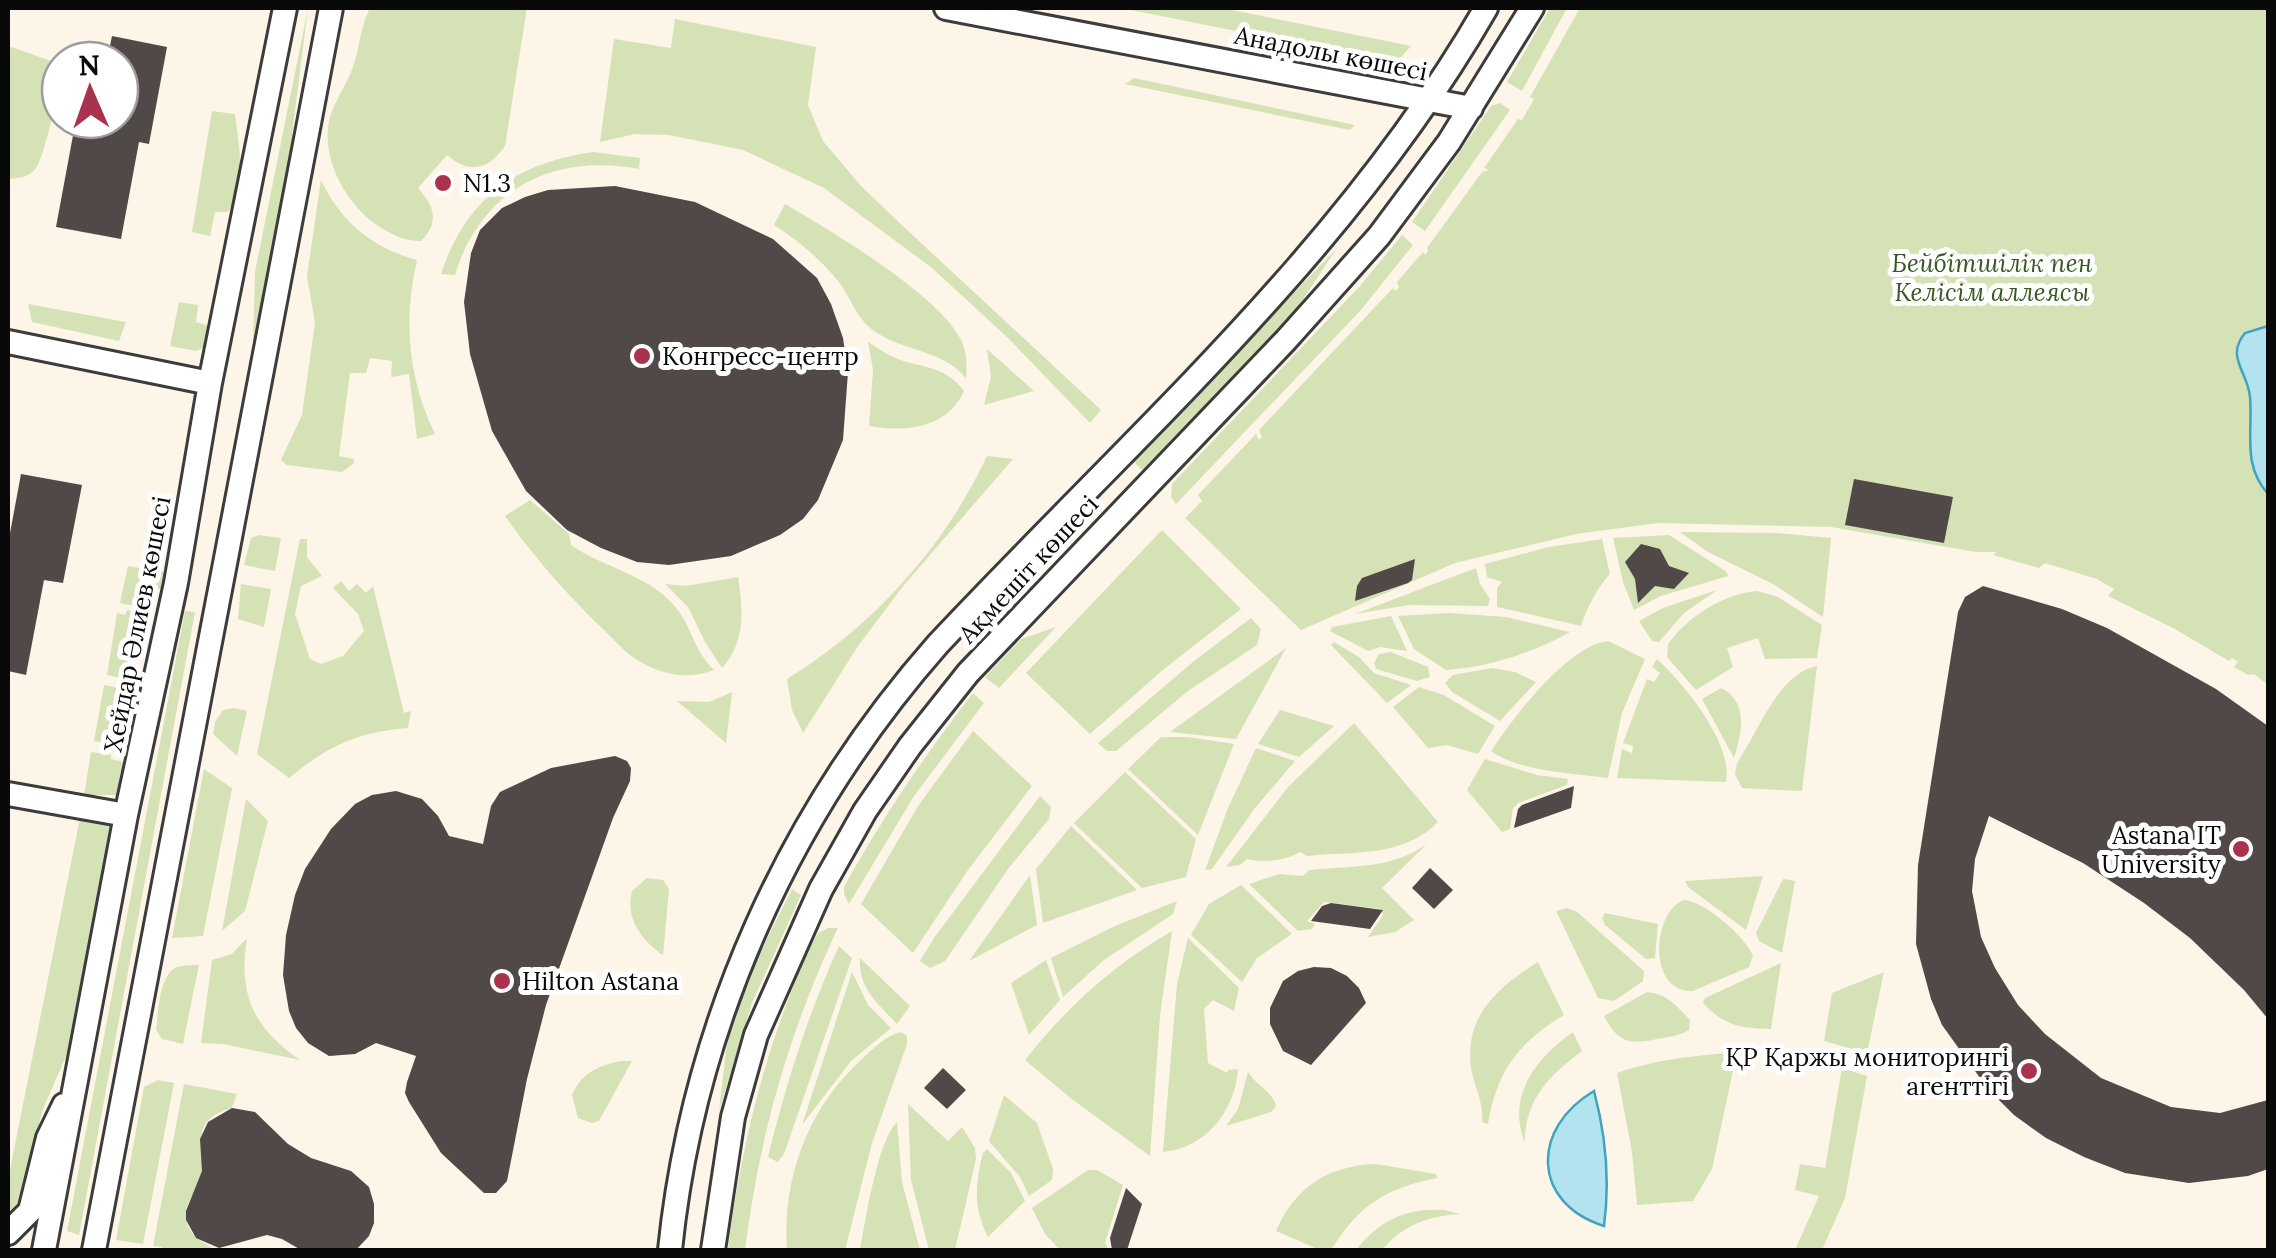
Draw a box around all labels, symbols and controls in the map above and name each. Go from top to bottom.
street label: Анадолы көшесі [1231,18,1430,87]
north arrow [40,40,140,140]
text: N [78,47,101,83]
place label: N1.3 [463,167,511,199]
marker: N1.3 [432,172,454,194]
park label: Бейбітшілік пен Келісім аллеясы [1891,247,2093,308]
place label: Конгресс-центр [662,340,859,372]
marker: Конгресс-центр [631,345,653,367]
street label: Ақмешіт көшесі [950,488,1105,651]
street label: Хейдар Әлиев көшесі [96,493,178,755]
place label: Astana IT University [2101,819,2222,880]
marker: Astana IT University [2230,838,2252,860]
place label: Hilton Astana [522,965,679,997]
marker: Hilton Astana [491,970,513,992]
place label: ҚР Қаржы мониторингі агенттігі [1725,1041,2009,1102]
marker: ҚР Қаржы мониторингі агенттігі [2018,1060,2040,1082]

